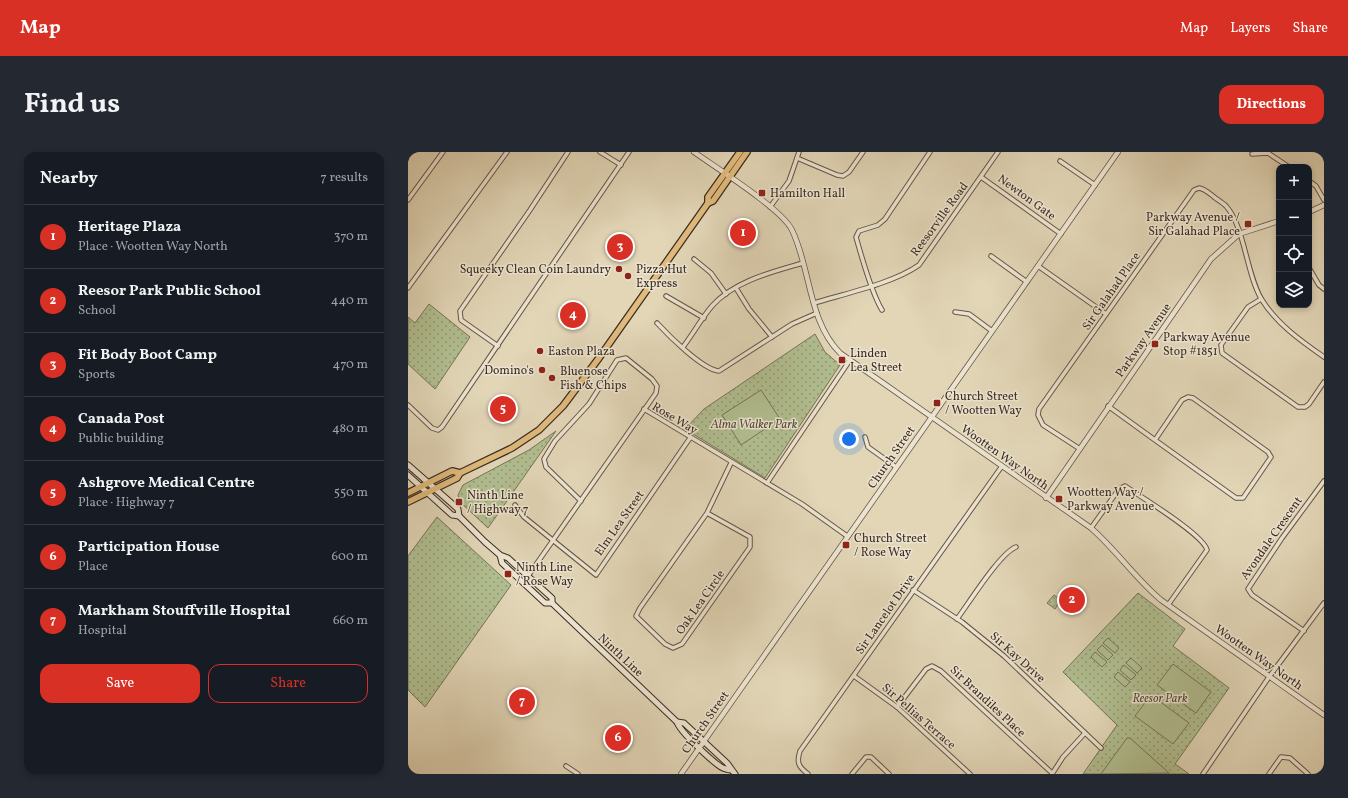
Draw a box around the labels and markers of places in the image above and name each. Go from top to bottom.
place label: Hamilton Hall [770,186,845,202]
marker: Hamilton Hall [757,188,767,198]
place label: Parkway Avenue / Sir Galahad Place [1146,210,1241,240]
pin: 1 [730,218,756,248]
marker: Parkway Avenue / Sir Galahad Place [1243,219,1253,229]
pin: 3 [607,232,633,262]
place label: Squeeky Clean Coin Laundry [460,262,612,278]
place label: Pizza Hut Express [636,262,687,292]
marker: Squeeky Clean Coin Laundry [614,264,624,274]
marker: Pizza Hut Express [623,271,633,281]
pin: 4 [560,300,586,330]
place label: Parkway Avenue Stop #1851 [1163,330,1251,360]
marker: Parkway Avenue Stop #1851 [1150,339,1160,349]
place label: Easton Plaza [548,344,615,360]
marker: Easton Plaza [535,346,545,356]
place label: Linden Lea Street [850,346,902,376]
marker: Linden Lea Street [837,355,847,365]
place label: Domino's [484,363,534,379]
place label: Bluenose Fish & Chips [560,364,627,394]
marker: Domino's [537,365,547,375]
marker: Bluenose Fish & Chips [547,373,557,383]
place label: Church Street / Wootten Way [945,389,1022,419]
pin: 5 [490,394,516,424]
marker: Church Street / Wootten Way [932,398,942,408]
place label: Wootten Way / Parkway Avenue [1067,485,1155,515]
place label: Ninth Line / Highway 7 [467,488,529,518]
marker: Wootten Way / Parkway Avenue [1054,494,1064,504]
marker: Ninth Line / Highway 7 [454,497,464,507]
place label: Church Street / Rose Way [854,531,927,561]
marker: Church Street / Rose Way [841,540,851,550]
place label: Ninth Line / Rose Way [516,560,574,590]
marker: Ninth Line / Rose Way [503,569,513,579]
pin: 2 [1059,585,1085,615]
pin: 7 [509,687,535,717]
pin: 6 [605,723,631,753]

